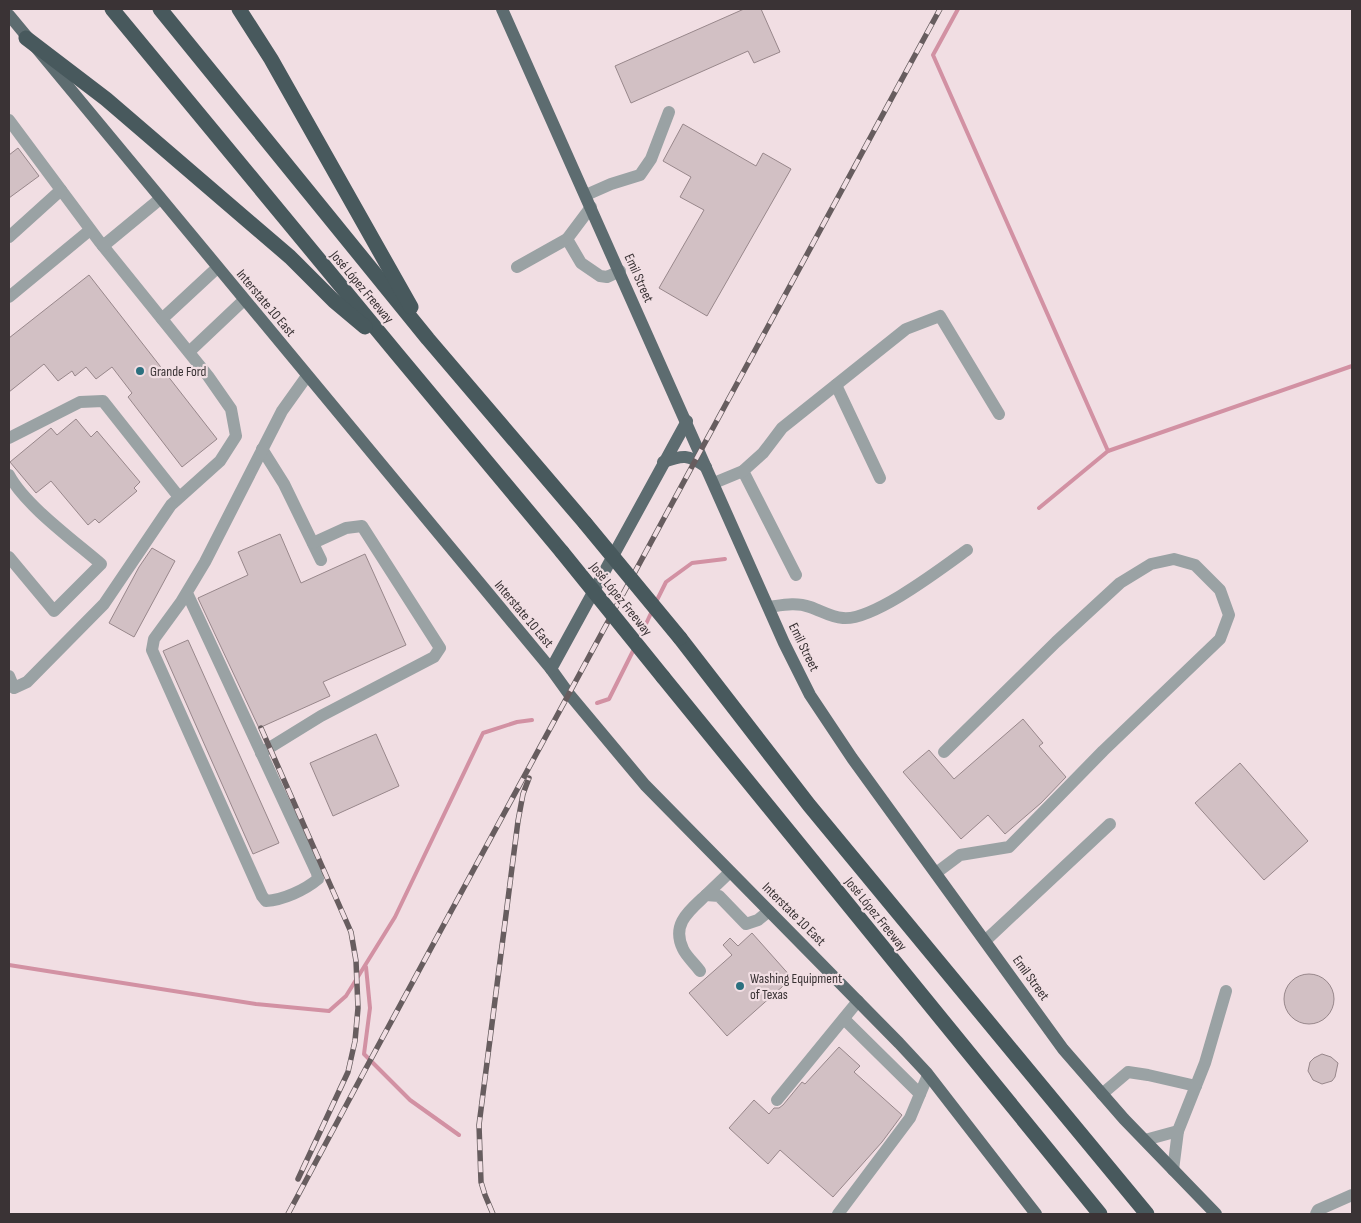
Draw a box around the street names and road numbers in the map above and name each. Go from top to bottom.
street label: José López Freeway [326,246,398,327]
street label: Emil Street [621,251,657,305]
street label: Interstate 10 East [233,266,299,340]
street label: José López Freeway [586,558,656,640]
street label: Interstate 10 East [491,577,557,651]
street label: Emil Street [785,620,823,674]
street label: José López Freeway [841,873,911,955]
street label: Interstate 10 East [759,879,829,949]
street label: Emil Street [1009,952,1053,1004]

